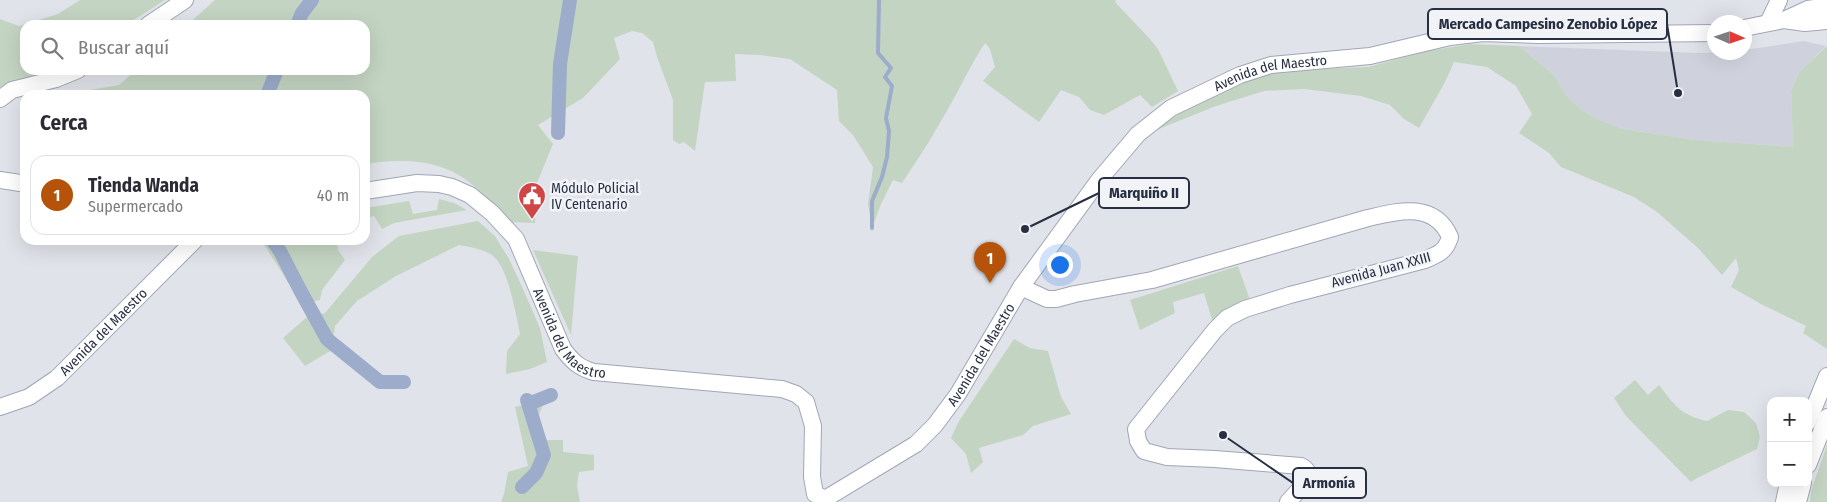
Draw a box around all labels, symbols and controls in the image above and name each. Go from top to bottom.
callout: Mercado Campesino Zenobio López [1428,9,1667,39]
text: Mercado Campesino Zenobio López [1439,15,1658,33]
north arrow [1707,15,1752,60]
search box [20,20,370,75]
icon: search [38,34,66,62]
text: Buscar aquí [78,36,169,59]
street label: Avenida del Maestro [1211,51,1328,95]
text: Cerca [40,110,88,136]
text: Tienda Wanda [88,174,199,197]
callout: Marquiño II [1099,178,1189,208]
place label: Módulo Policial IV Centenario [551,180,639,213]
public building icon: Módulo Policial IV Centenario [517,181,547,220]
text: Marquiño II [1109,184,1179,202]
text: 1 [54,186,60,205]
text: 40 m [317,186,349,205]
text: Supermercado [88,197,183,216]
pin: 1 [974,242,1006,283]
street label: Avenida Juan XXIII [1329,249,1433,291]
your location [1047,252,1073,278]
street label: Avenida del Maestro [56,284,151,379]
street label: Avenida del Maestro [529,285,607,382]
street label: Avenida del Maestro [944,300,1018,409]
map controls [1767,397,1812,487]
button: + [1767,397,1812,442]
button: − [1767,442,1812,487]
callout: Armonía [1293,468,1366,498]
text: Armonía [1302,474,1356,492]

